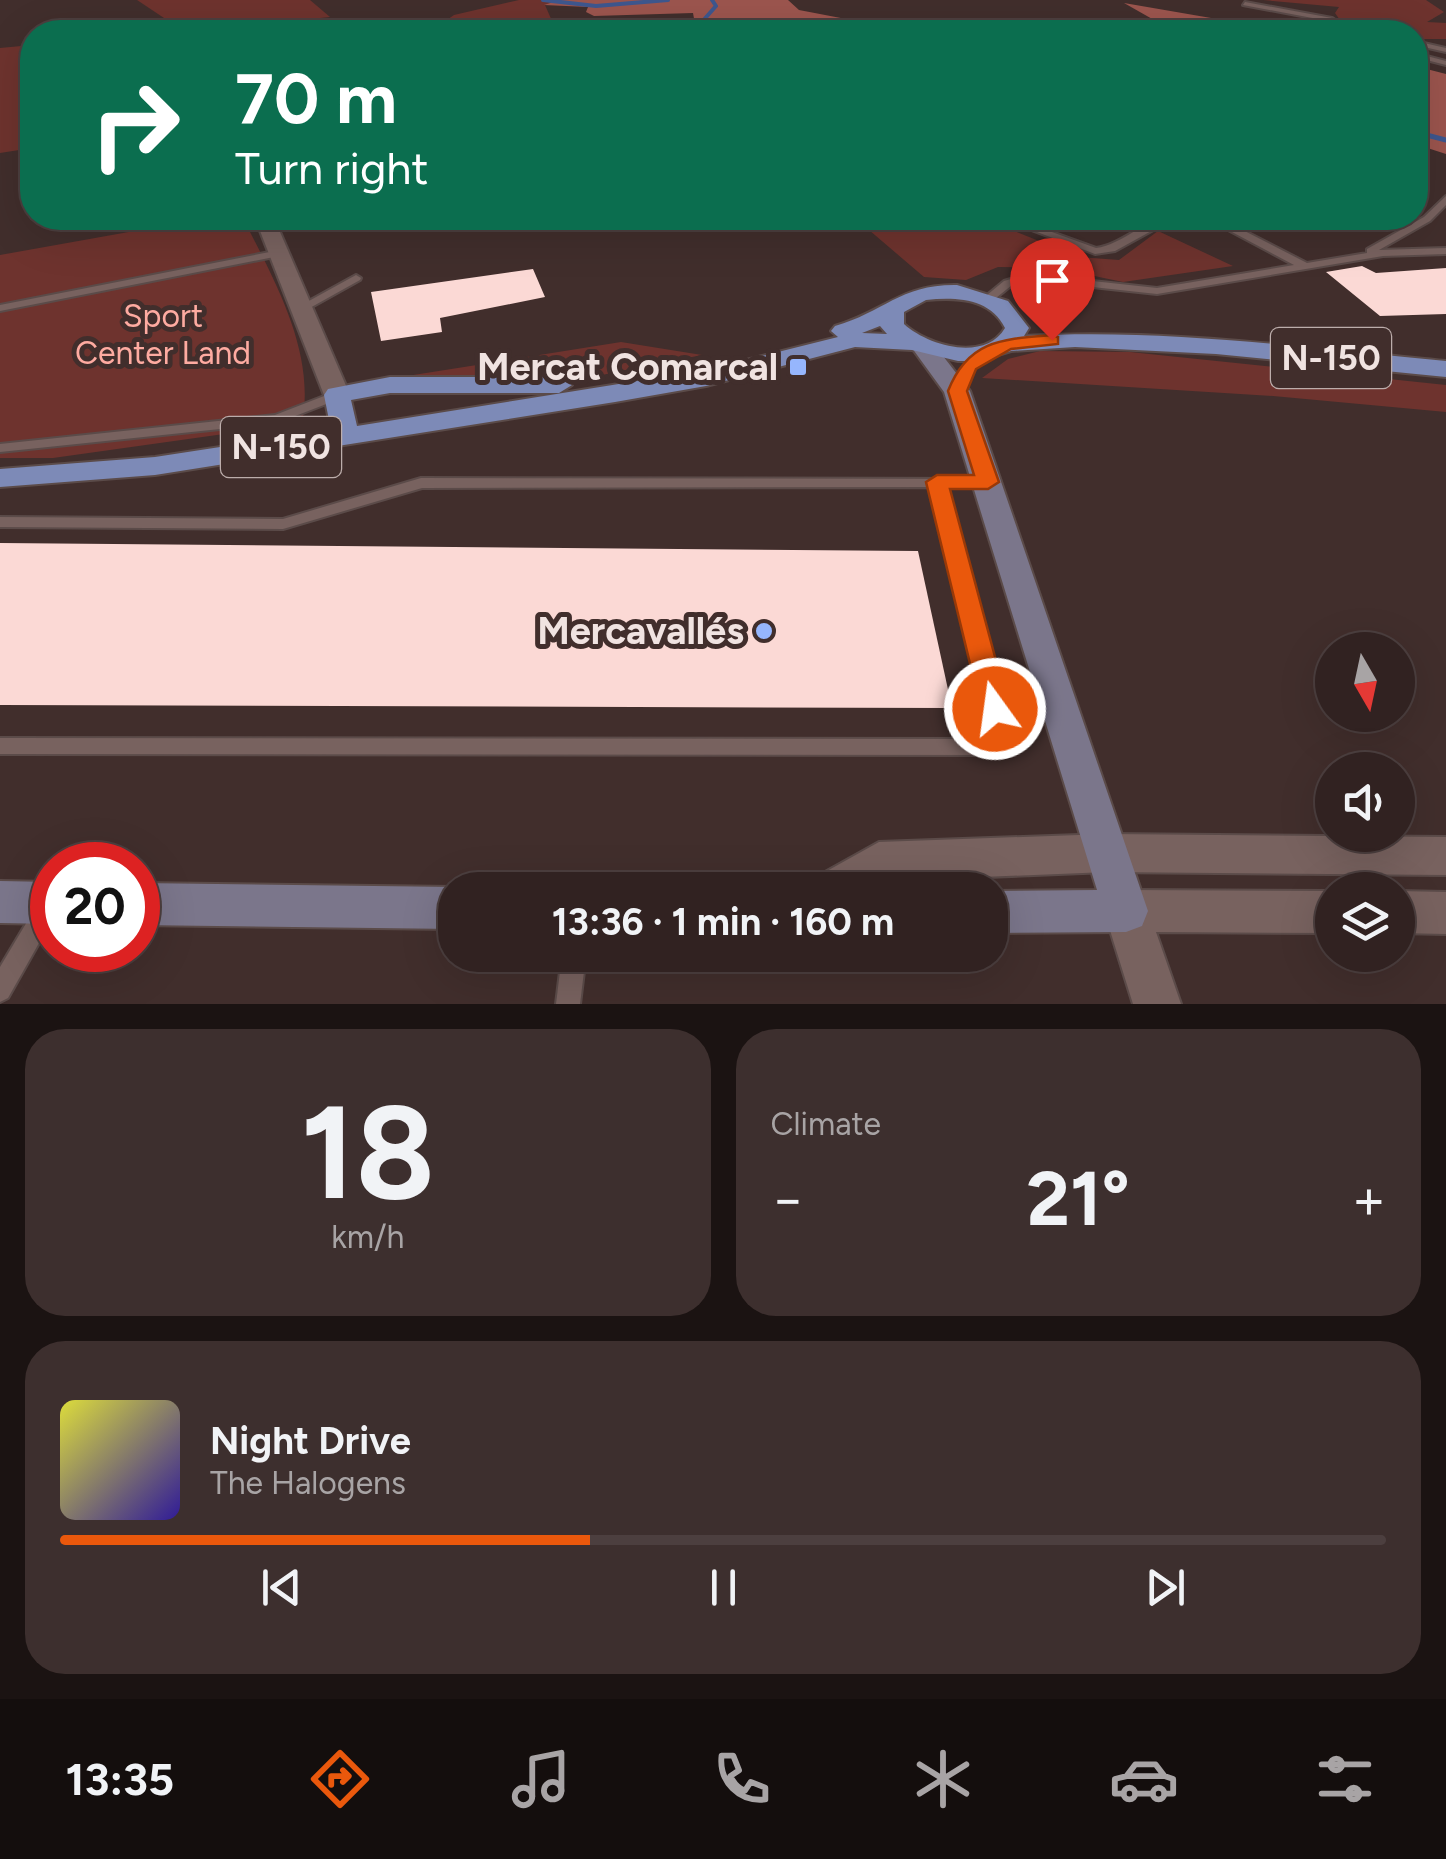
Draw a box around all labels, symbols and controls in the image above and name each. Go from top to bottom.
text: 70 m [235,56,397,141]
icon: right [70,60,200,190]
text: Turn right [235,141,428,195]
pin [1010,238,1095,341]
icon: arrive [1025,253,1080,308]
park label: Sport Center Land [75,297,251,372]
road number: N-150 [1271,328,1391,388]
place label: Mercat Comarcal [477,344,778,390]
marker: Mercat Comarcal [787,356,809,378]
road number: N-150 [221,417,341,477]
place label: Mercavallés [537,608,744,654]
marker: Mercavallés [753,620,775,642]
north arrow [1315,632,1415,732]
map controls [1315,632,1415,972]
position arrow [943,657,1047,761]
button: sound [1315,752,1415,852]
speed limit sign: 20 [30,842,160,972]
button: layers [1315,872,1415,972]
text: 13:36 · 1 min · 160 m [552,899,894,945]
text: 18 [301,1075,435,1231]
text: Climate [771,1105,881,1143]
text: 21° [1027,1154,1130,1244]
text: − [771,1166,805,1232]
text: + [1352,1166,1386,1232]
text: km/h [331,1218,404,1256]
text: Night Drive [210,1418,411,1464]
text: The Halogens [210,1464,406,1502]
icon: previous [254,1560,309,1615]
icon: pause [696,1560,751,1615]
icon: next [1138,1560,1193,1615]
icon: directions [305,1744,375,1814]
icon: music [506,1744,576,1814]
icon: phone [707,1744,777,1814]
icon: climate [908,1744,978,1814]
icon: car [1109,1744,1179,1814]
icon: filters [1310,1744,1380,1814]
text: 13:35 [66,1752,174,1806]

